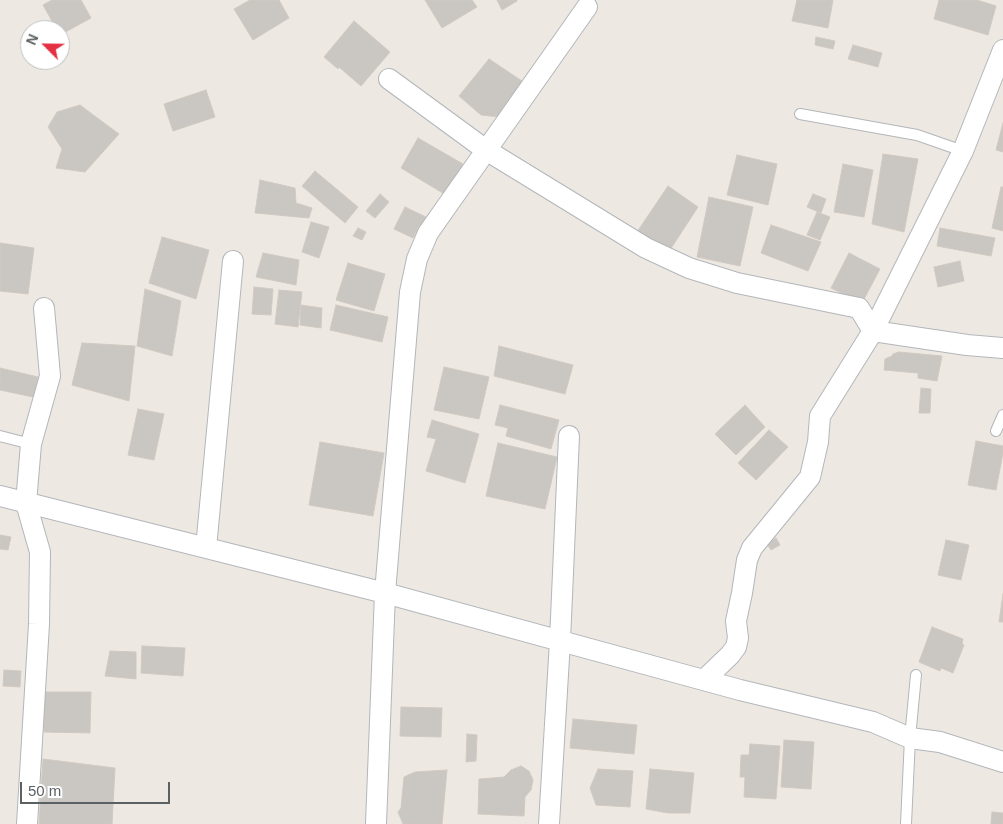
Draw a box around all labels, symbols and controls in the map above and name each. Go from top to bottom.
north arrow [20,20,70,70]
text: N [23,32,41,47]
scale bar [22,772,172,804]
text: 50 m [28,782,61,799]

